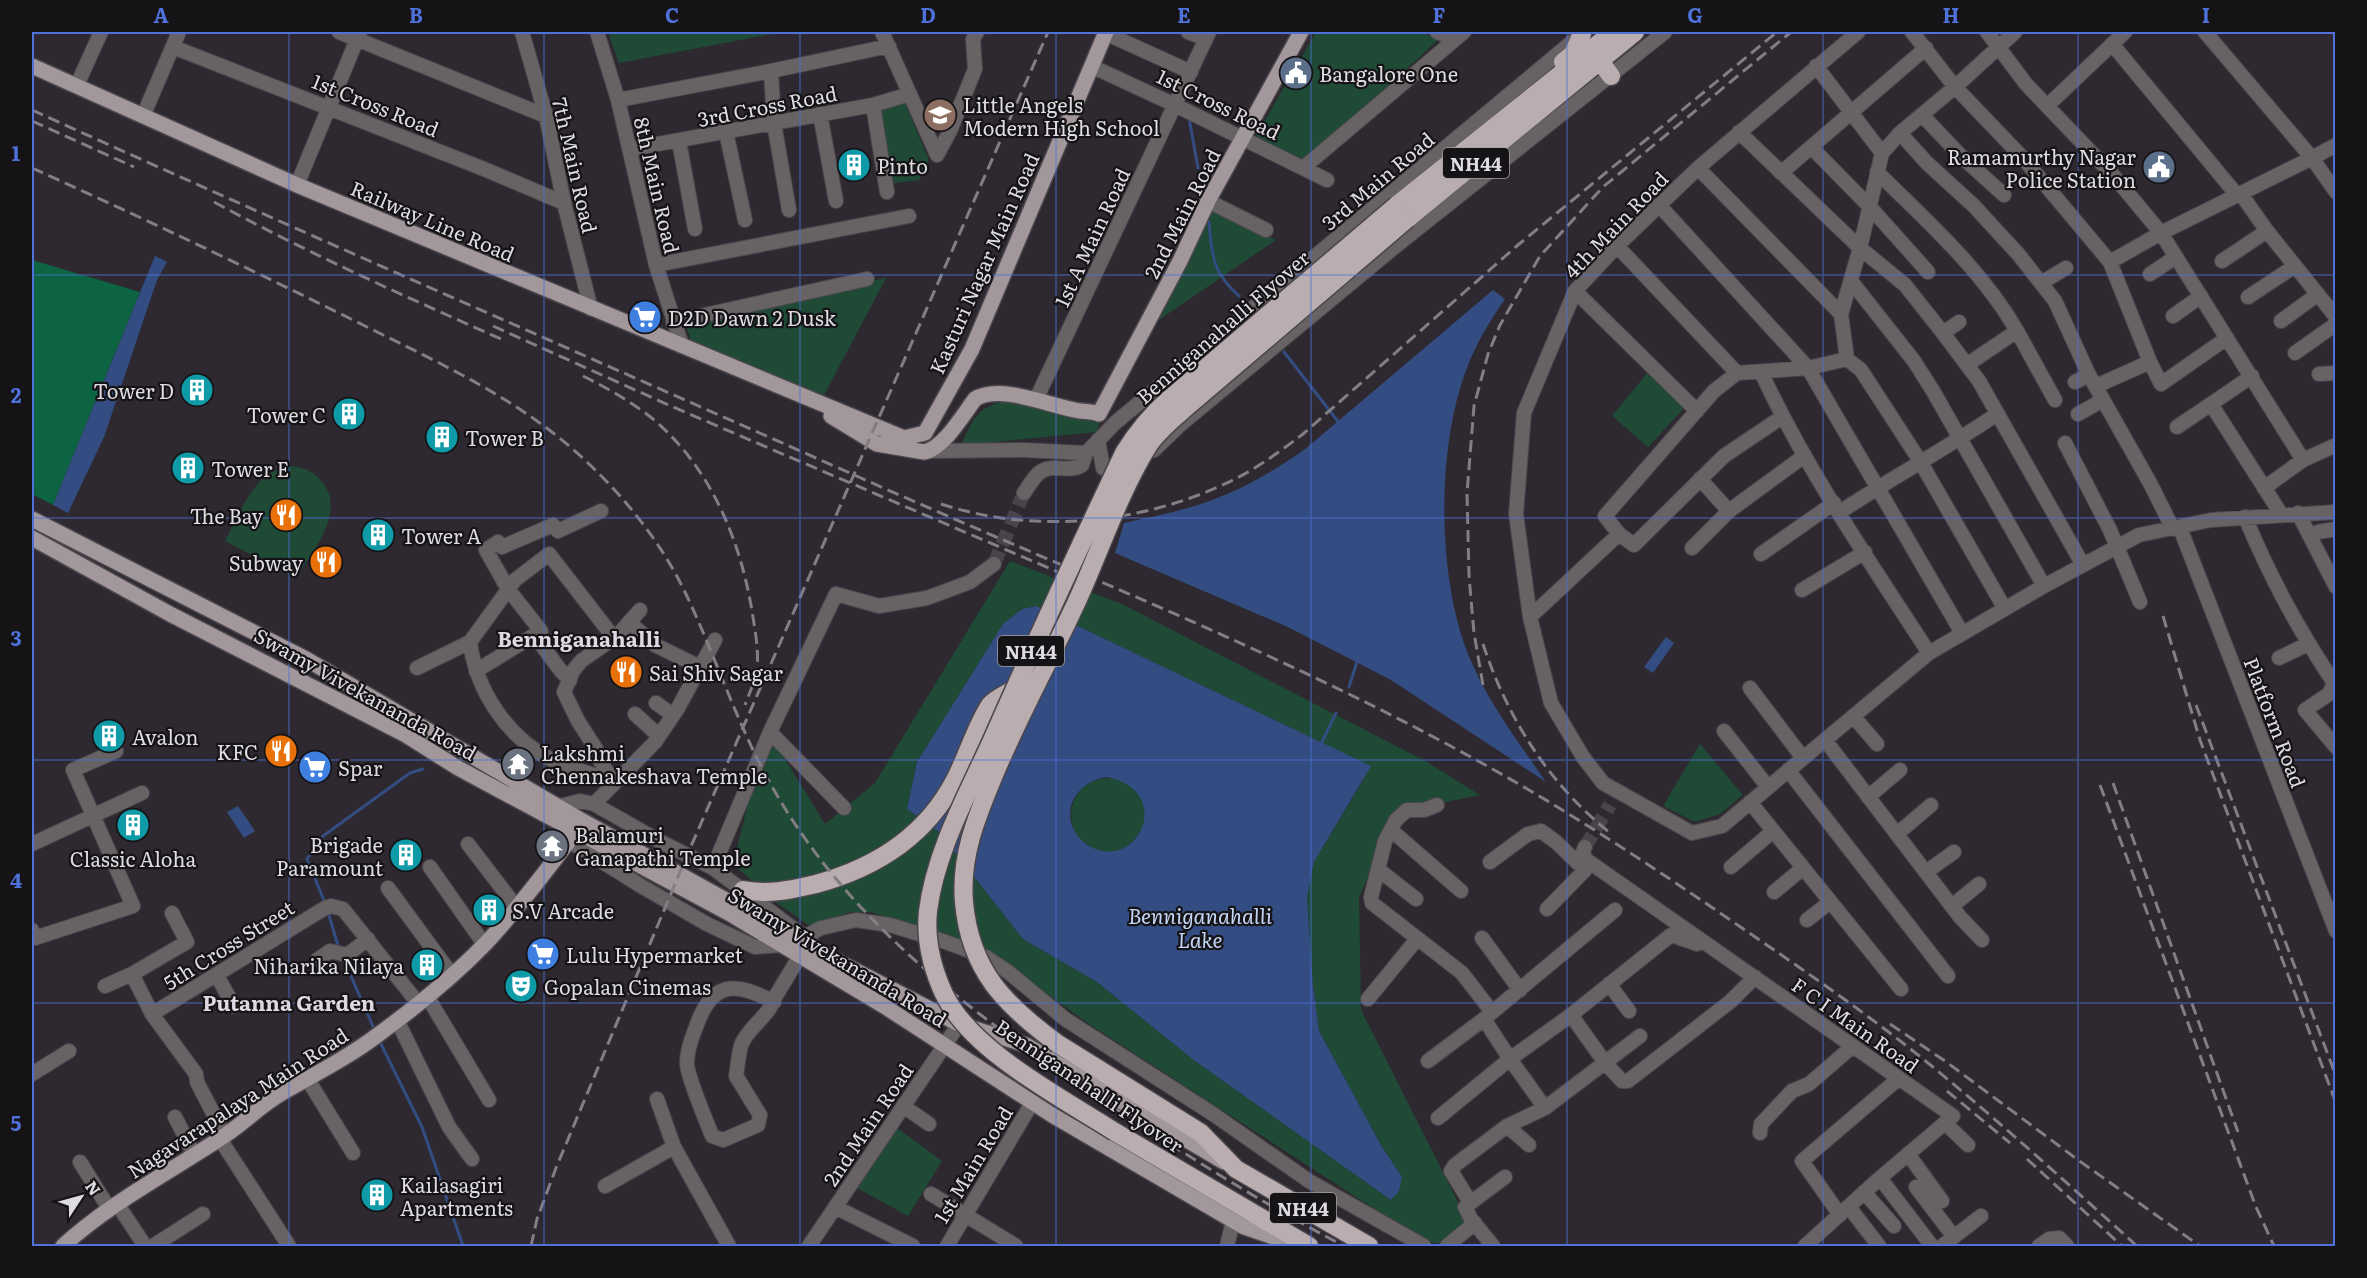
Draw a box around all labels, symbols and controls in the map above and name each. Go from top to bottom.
text: A [153,0,169,29]
text: B [409,0,423,29]
text: C [665,0,679,29]
text: D [920,0,936,29]
text: E [1177,0,1191,29]
text: F [1433,0,1446,29]
text: G [1687,0,1703,29]
text: H [1943,0,1959,29]
text: I [2202,0,2210,29]
public building icon: Bangalore One [1278,55,1314,91]
place label: Bangalore One [1319,58,1458,88]
street label: 1st Cross Road [1152,60,1286,146]
street label: 1st Cross Road [308,65,444,143]
street label: 3rd Cross Road [695,77,839,133]
place label: Little Angels Modern High School [963,89,1160,142]
street label: 7th Main Road [546,94,606,236]
school or university icon: Little Angels Modern High School [922,97,958,133]
street label: 8th Main Road [628,114,688,256]
street label: 3rd Main Road [1314,124,1440,236]
text: 1 [12,137,20,167]
place label: Ramamurthy Nagar Police Station [1947,141,2137,194]
street label: 2nd Main Road [1135,143,1227,283]
building icon: Pinto [836,147,872,183]
street label: Kasturi Nagar Main Road [921,148,1045,378]
road number: NH44 [1443,148,1509,178]
public building icon: Ramamurthy Nagar Police Station [2141,149,2177,185]
place label: Pinto [877,150,928,180]
street label: 1st A Main Road [1046,162,1136,312]
street label: 4th Main Road [1556,164,1674,284]
street label: Railway Line Road [346,172,520,268]
street label: Benniganahalli Flyover [1129,242,1316,410]
supermarket icon: D2D Dawn 2 Dusk [627,299,663,335]
place label: D2D Dawn 2 Dusk [668,302,837,332]
building icon: Tower D [179,372,215,408]
place label: Tower D [93,375,174,405]
text: 2 [11,379,22,409]
building icon: Tower C [331,396,367,432]
place label: Tower C [247,399,326,429]
building icon: Tower B [424,419,460,455]
place label: Tower B [465,422,544,452]
building icon: Tower E [170,450,206,486]
place label: Tower E [211,453,289,483]
restaurant icon: The Bay [268,497,304,533]
place label: The Bay [190,500,263,530]
building icon: Tower A [360,517,396,553]
place label: Tower A [401,520,481,550]
restaurant icon: Subway [308,544,344,580]
place label: Subway [229,547,303,577]
street label: Swamy Vivekananda Road [249,619,483,767]
text: 3 [10,622,22,652]
district label: Benniganahalli [497,622,661,653]
road number: NH44 [998,636,1064,666]
street label: Platform Road [2237,652,2315,792]
restaurant icon: Sai Shiv Sagar [608,654,644,690]
place label: Sai Shiv Sagar [649,657,783,687]
building icon: Avalon [91,718,127,754]
place label: Avalon [132,721,198,751]
restaurant icon: KFC [263,733,299,769]
place label: KFC [217,736,258,766]
place label: Lakshmi Chennakeshava Temple [541,737,767,790]
temple icon: Lakshmi Chennakeshava Temple [500,746,536,782]
supermarket icon: Spar [297,749,333,785]
place label: Spar [338,752,383,782]
building icon: Classic Aloha [115,807,151,843]
place label: Balamuri Ganapathi Temple [575,819,751,872]
temple icon: Balamuri Ganapathi Temple [534,828,570,864]
place label: Brigade Paramount [276,829,383,882]
building icon: Brigade Paramount [388,837,424,873]
place label: Classic Aloha [70,843,196,873]
text: 4 [10,864,22,894]
street label: Swamy Vivekananda Road [723,879,953,1033]
street label: 5th Cross Street [157,892,299,996]
building icon: S.V Arcade [471,892,507,928]
place label: S.V Arcade [512,895,614,925]
water label: Benniganahalli Lake [1128,899,1273,954]
supermarket icon: Lulu Hypermarket [525,936,561,972]
place label: Lulu Hypermarket [566,939,743,969]
building icon: Niharika Nilaya [409,947,445,983]
place label: Niharika Nilaya [253,950,404,980]
theatre icon: Gopalan Cinemas [503,968,539,1004]
street label: F C I Main Road [1786,969,1926,1079]
place label: Gopalan Cinemas [544,971,711,1001]
district label: Putanna Garden [203,986,376,1017]
street label: Benniganahalli Flyover [990,1011,1191,1160]
street label: Nagavarapalaya Main Road [121,1019,353,1185]
street label: 2nd Main Road [815,1057,919,1191]
street label: 1st Main Road [925,1100,1019,1228]
text: 5 [11,1107,22,1137]
north arrow [51,1167,111,1227]
place label: Kailasagiri Apartments [400,1169,513,1222]
text: N [80,1175,108,1200]
building icon: Kailasagiri Apartments [359,1177,395,1213]
road number: NH44 [1270,1193,1336,1223]

